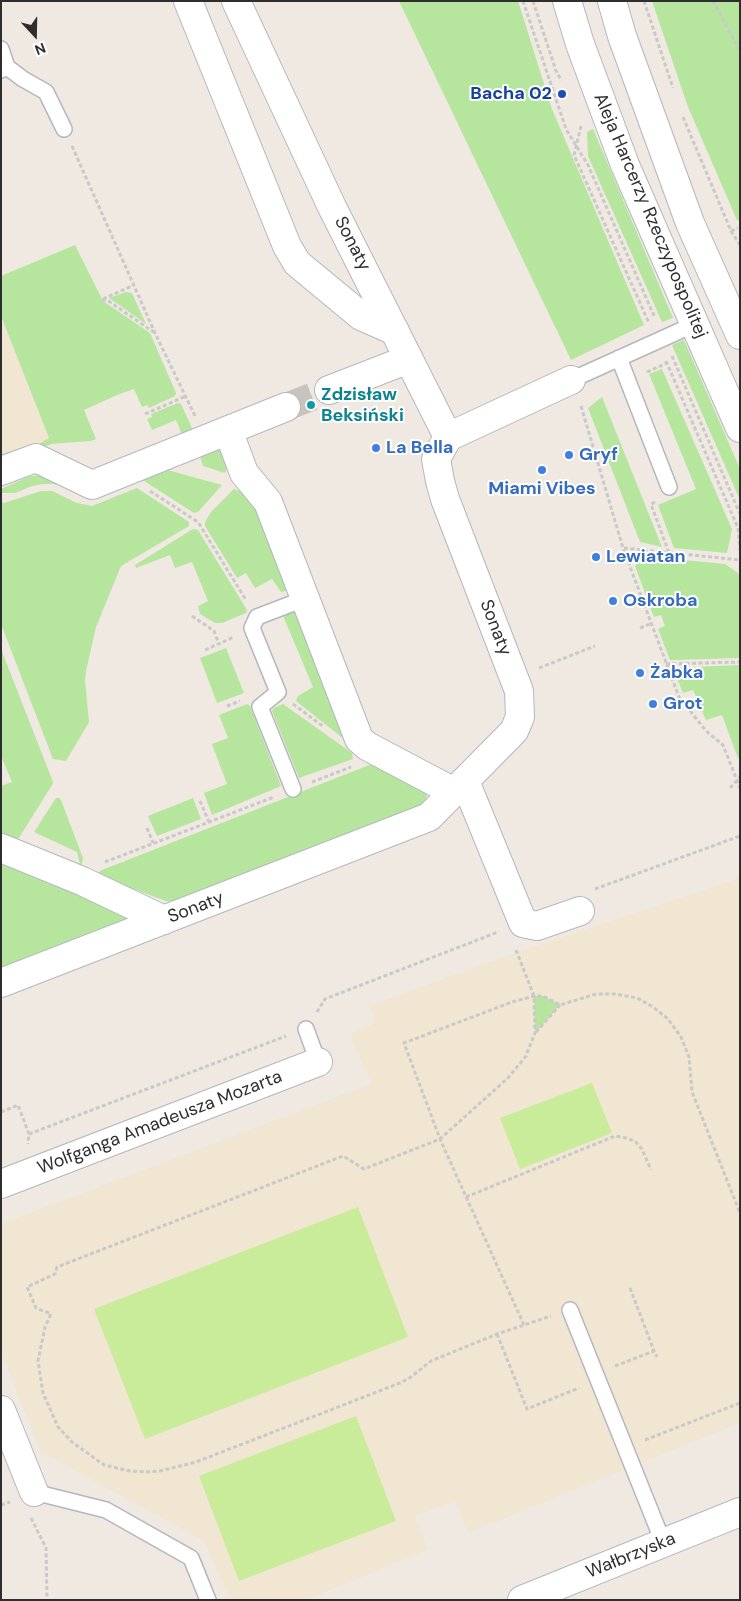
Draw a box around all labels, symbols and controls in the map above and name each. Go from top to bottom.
north arrow [10,10,60,60]
text: N [32,39,48,59]
place label: Bacha 02 [470,83,552,105]
marker: Bacha 02 [556,88,568,100]
street label: Aleja Harcerzy Rzeczypospolitej [588,90,712,342]
street label: Sonaty [329,213,375,275]
place label: Zdzisław Beksiński [321,384,404,426]
marker: Zdzisław Beksiński [305,399,317,411]
place label: La Bella [386,437,453,459]
marker: La Bella [370,442,382,454]
place label: Gryf [579,444,618,466]
marker: Gryf [563,449,575,461]
marker: Miami Vibes [536,464,548,476]
place label: Miami Vibes [488,478,596,500]
place label: Lewiatan [606,546,686,568]
marker: Lewiatan [590,551,602,563]
place label: Oskroba [623,590,698,612]
marker: Oskroba [607,595,619,607]
street label: Sonaty [475,597,515,659]
place label: Żabka [650,662,703,684]
marker: Żabka [634,667,646,679]
place label: Grot [663,693,703,715]
marker: Grot [647,698,659,710]
street label: Sonaty [165,888,227,928]
street label: Wolfganga Amadeusza Mozarta [35,1066,285,1180]
street label: Wałbrzyska [583,1528,679,1584]

